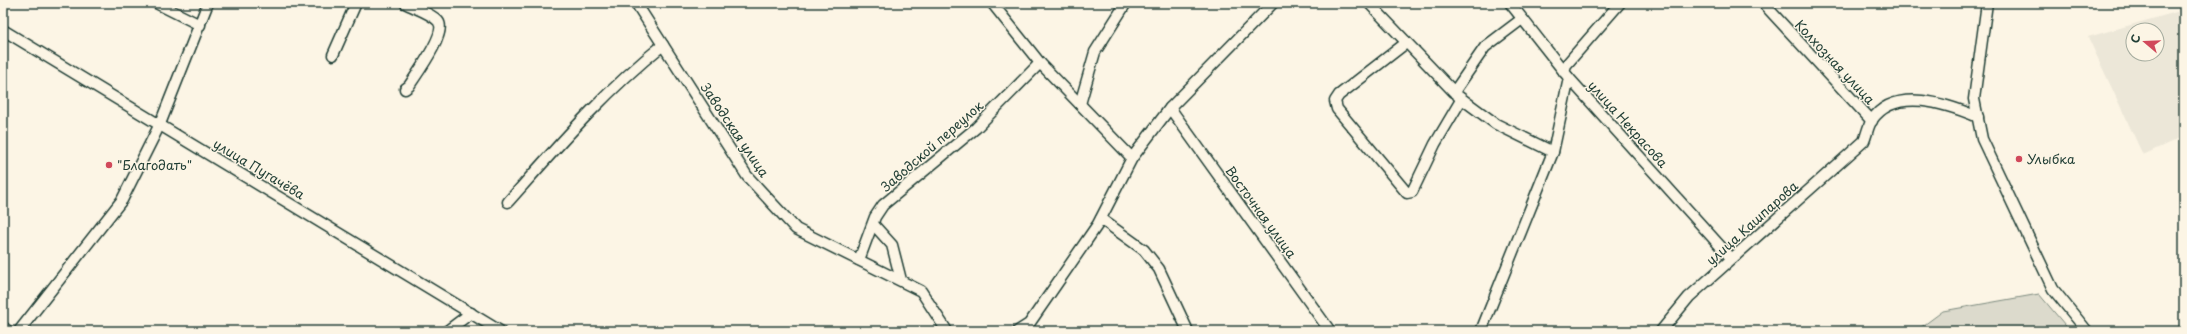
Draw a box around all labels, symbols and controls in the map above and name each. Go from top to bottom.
street label: Колхозная улица [1791,15,1880,109]
north arrow [2125,22,2165,62]
text: С [2126,32,2144,45]
street label: улица Некрасова [1584,76,1673,172]
street label: Заводская улица [697,79,774,181]
street label: Заводской переулок [876,96,987,195]
street label: улица Пугачёва [210,134,309,204]
place label: Улыбка [2027,149,2076,168]
marker: Улыбка [2014,154,2024,164]
place label: "Благодать" [117,155,192,174]
marker: "Благодать" [104,160,114,170]
street label: Восточная улица [1221,162,1302,262]
street label: улица Кашпарова [1702,176,1802,269]

